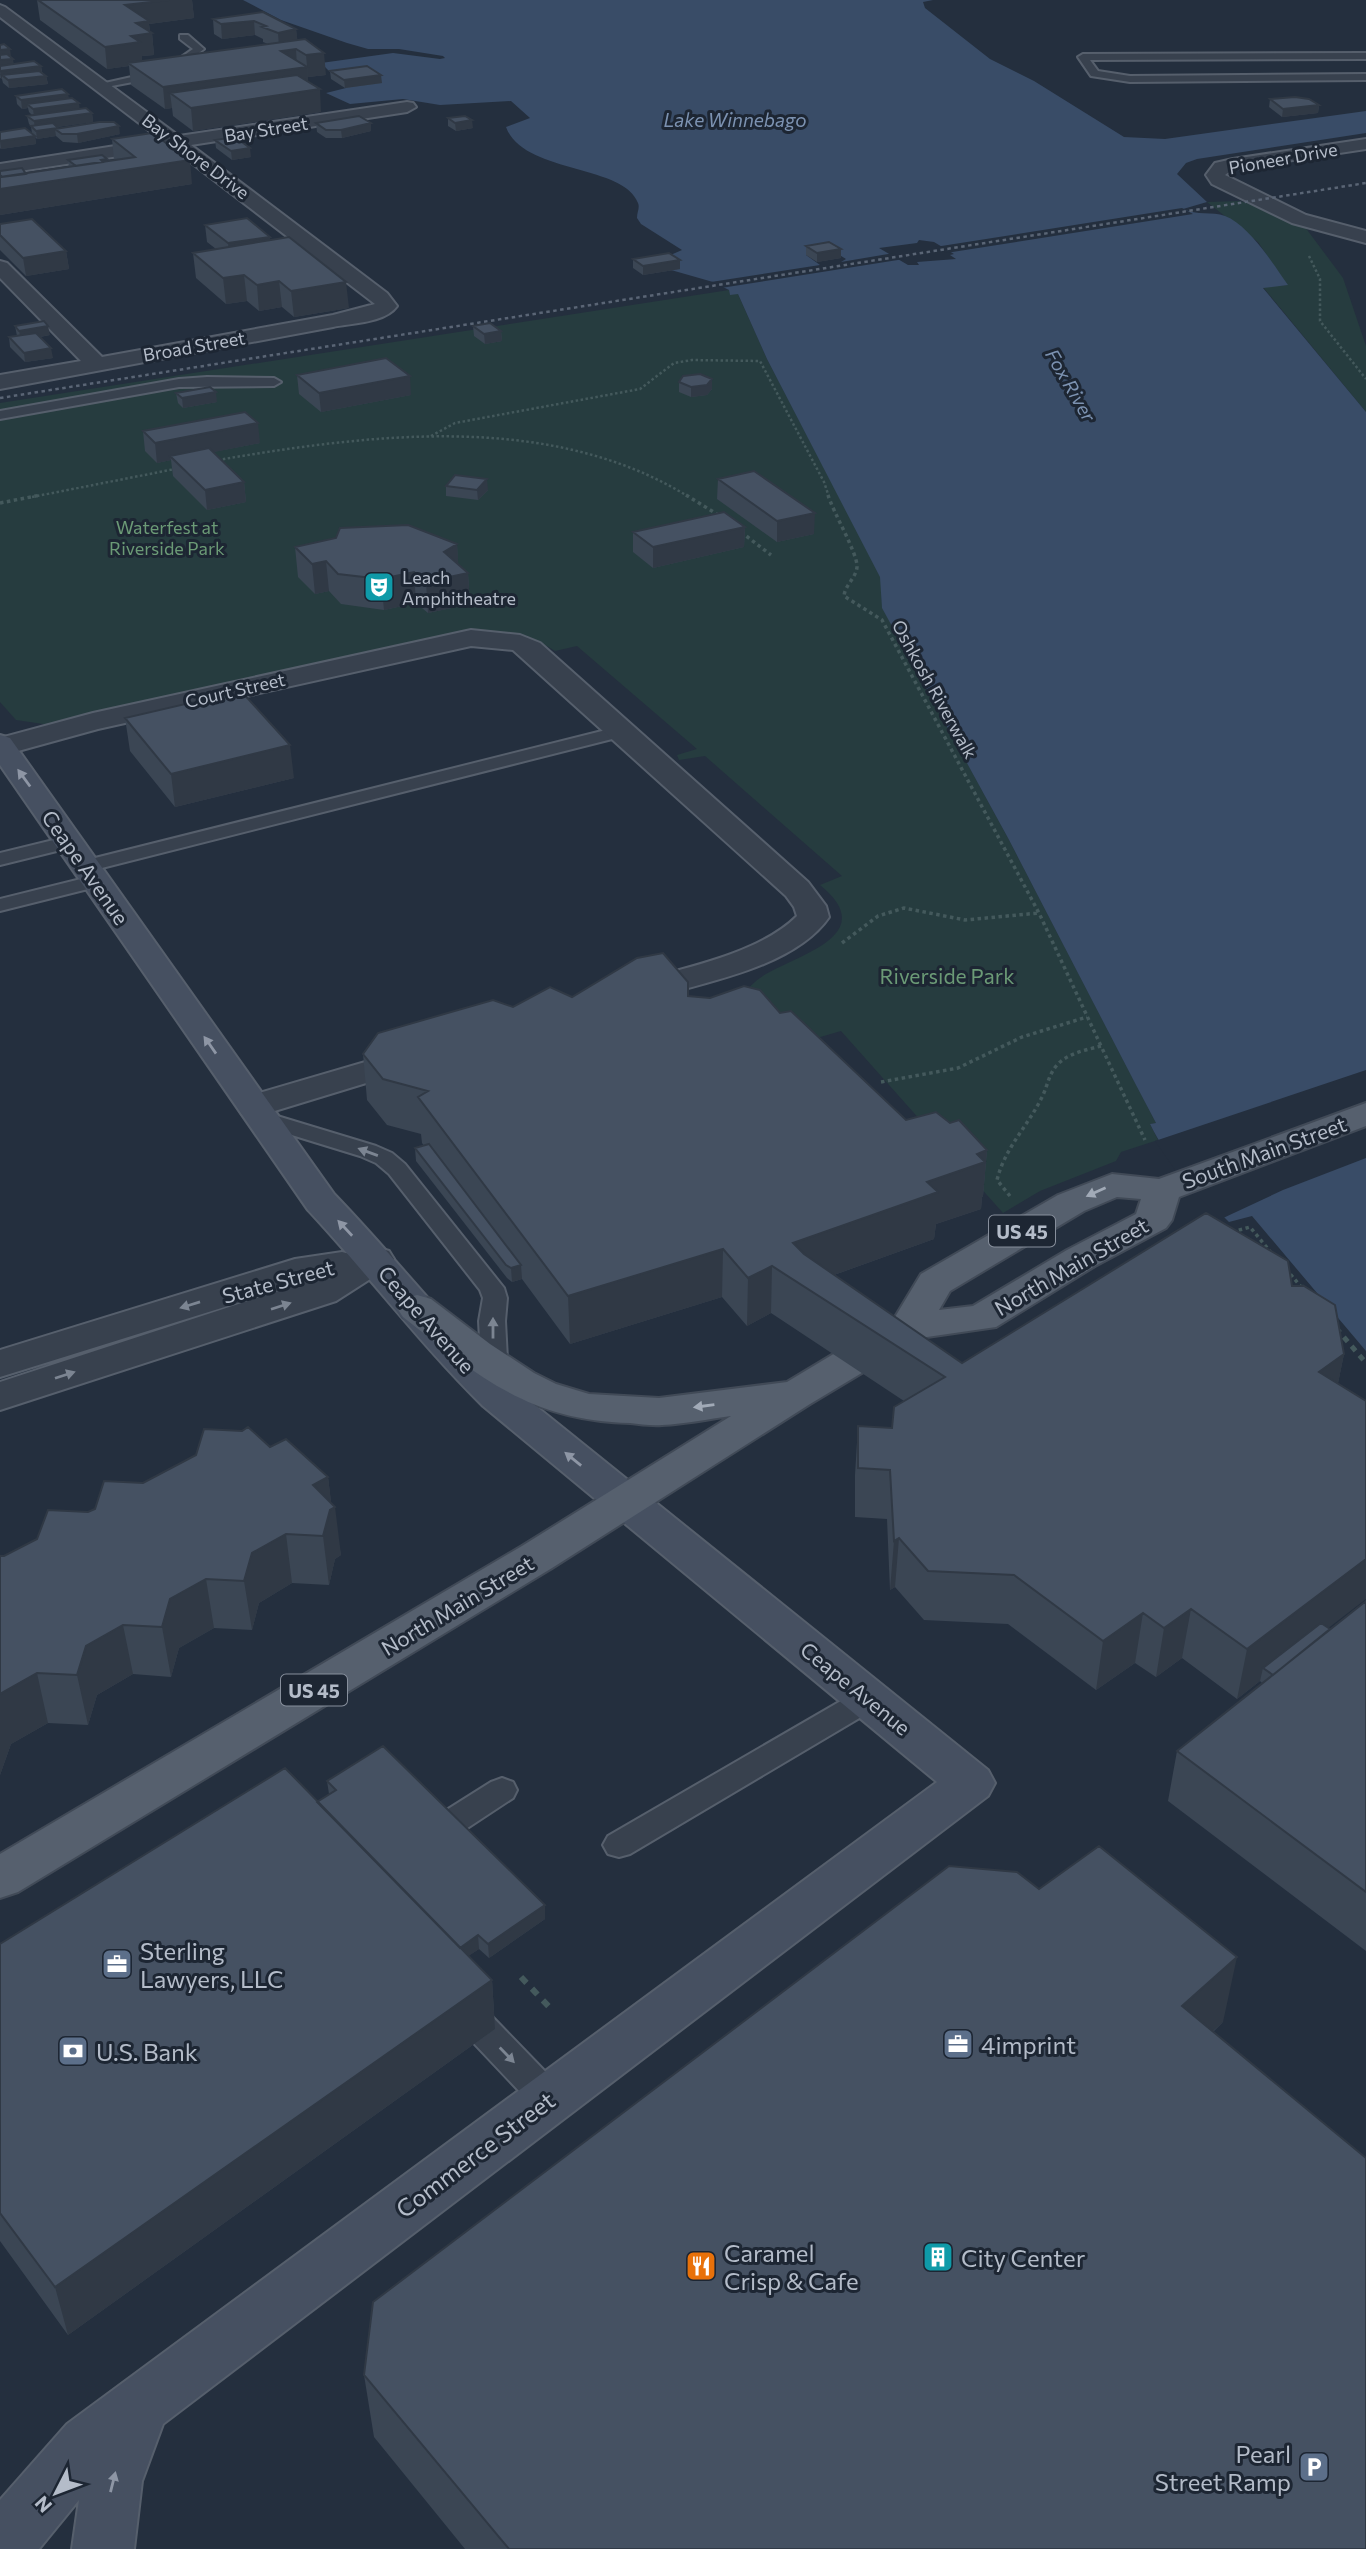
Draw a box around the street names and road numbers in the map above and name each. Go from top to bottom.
street label: Bay Shore Drive [138,109,254,203]
street label: Bay Street [223,112,309,146]
street label: Pioneer Drive [1227,138,1339,178]
street label: Broad Street [141,326,247,366]
street label: Oshkosh Riverwalk [888,616,982,762]
street label: Court Street [183,668,287,712]
street label: Ceape Avenue [37,805,135,929]
street label: South Main Street [1178,1111,1350,1193]
street label: North Main Street [990,1212,1152,1320]
road number: US 45 [989,1216,1055,1246]
street label: State Street [219,1254,337,1308]
street label: Ceape Avenue [374,1260,480,1378]
street label: North Main Street [376,1550,538,1660]
street label: Ceape Avenue [796,1636,916,1740]
road number: US 45 [281,1674,347,1706]
street label: Commerce Street [390,2085,560,2223]

